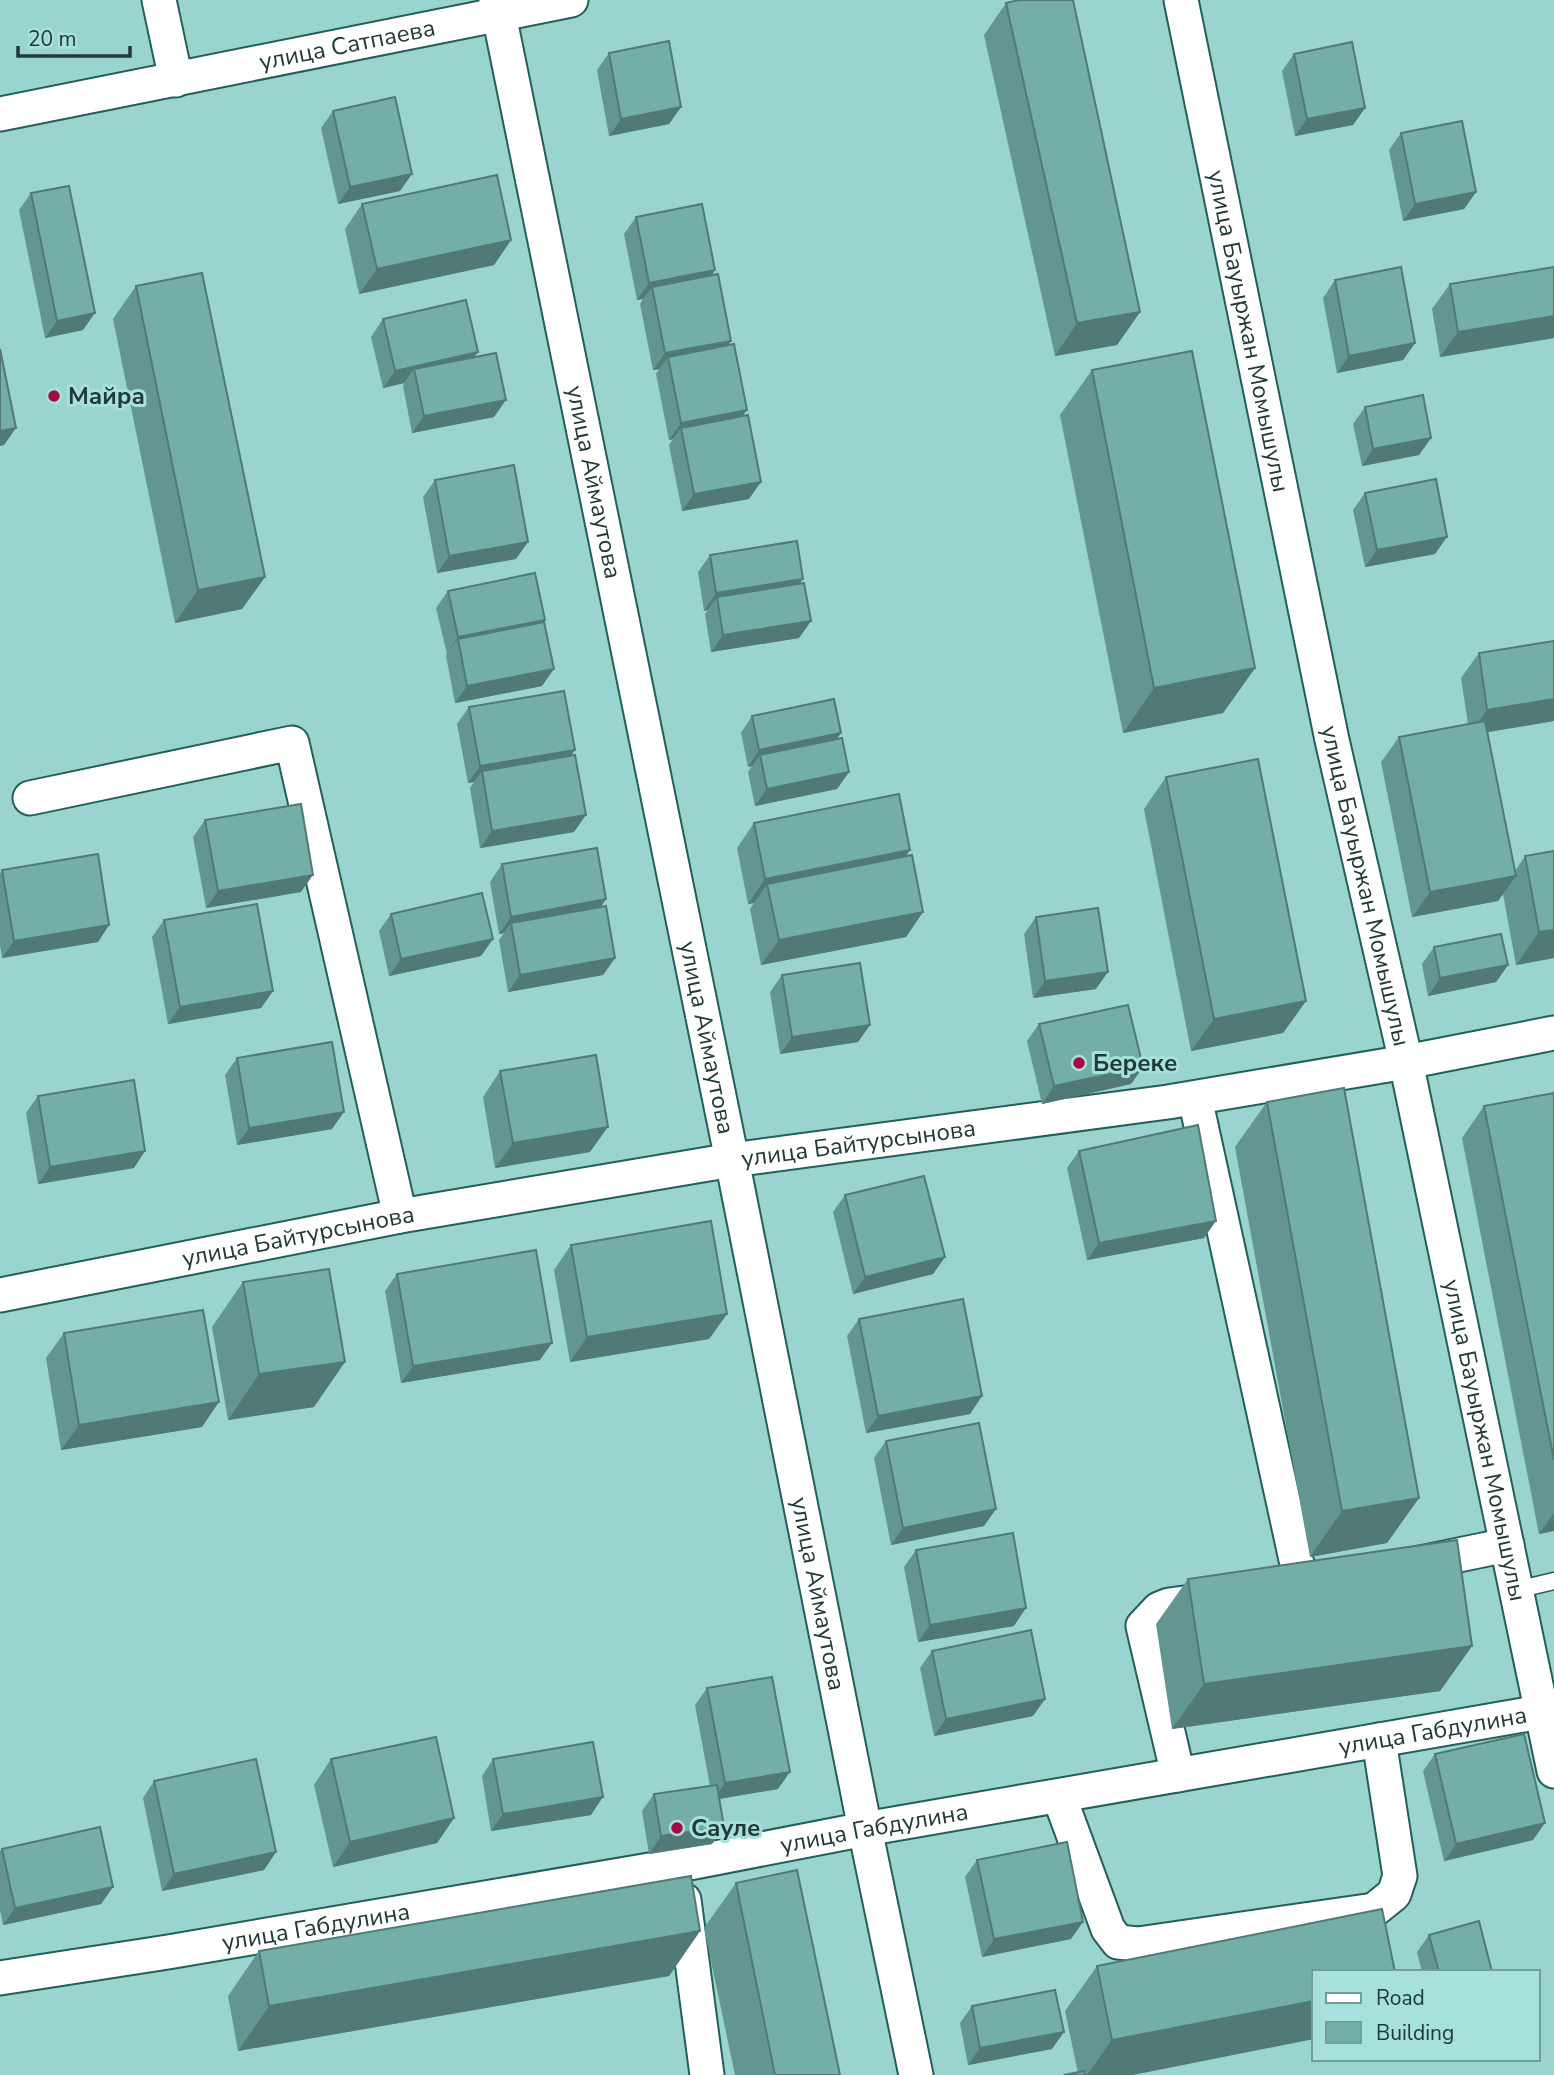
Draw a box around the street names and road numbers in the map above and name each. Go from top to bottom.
street label: улица Сатпаева [256,12,438,78]
street label: улица Бауыржан Момышулы [1200,167,1297,495]
street label: улица Аймаутова [559,383,629,582]
street label: улица Бауыржан Момышулы [1313,723,1418,1049]
street label: улица Аймаутова [672,938,742,1137]
street label: улица Байтурсынова [739,1112,978,1175]
street label: улица Байтурсынова [179,1198,417,1275]
street label: улица Бауыржан Момышулы [1436,1276,1534,1604]
street label: улица Аймаутова [783,1494,853,1693]
street label: улица Габдулина [1336,1699,1529,1763]
street label: улица Габдулина [778,1795,971,1861]
street label: улица Габдулина [219,1895,412,1959]

